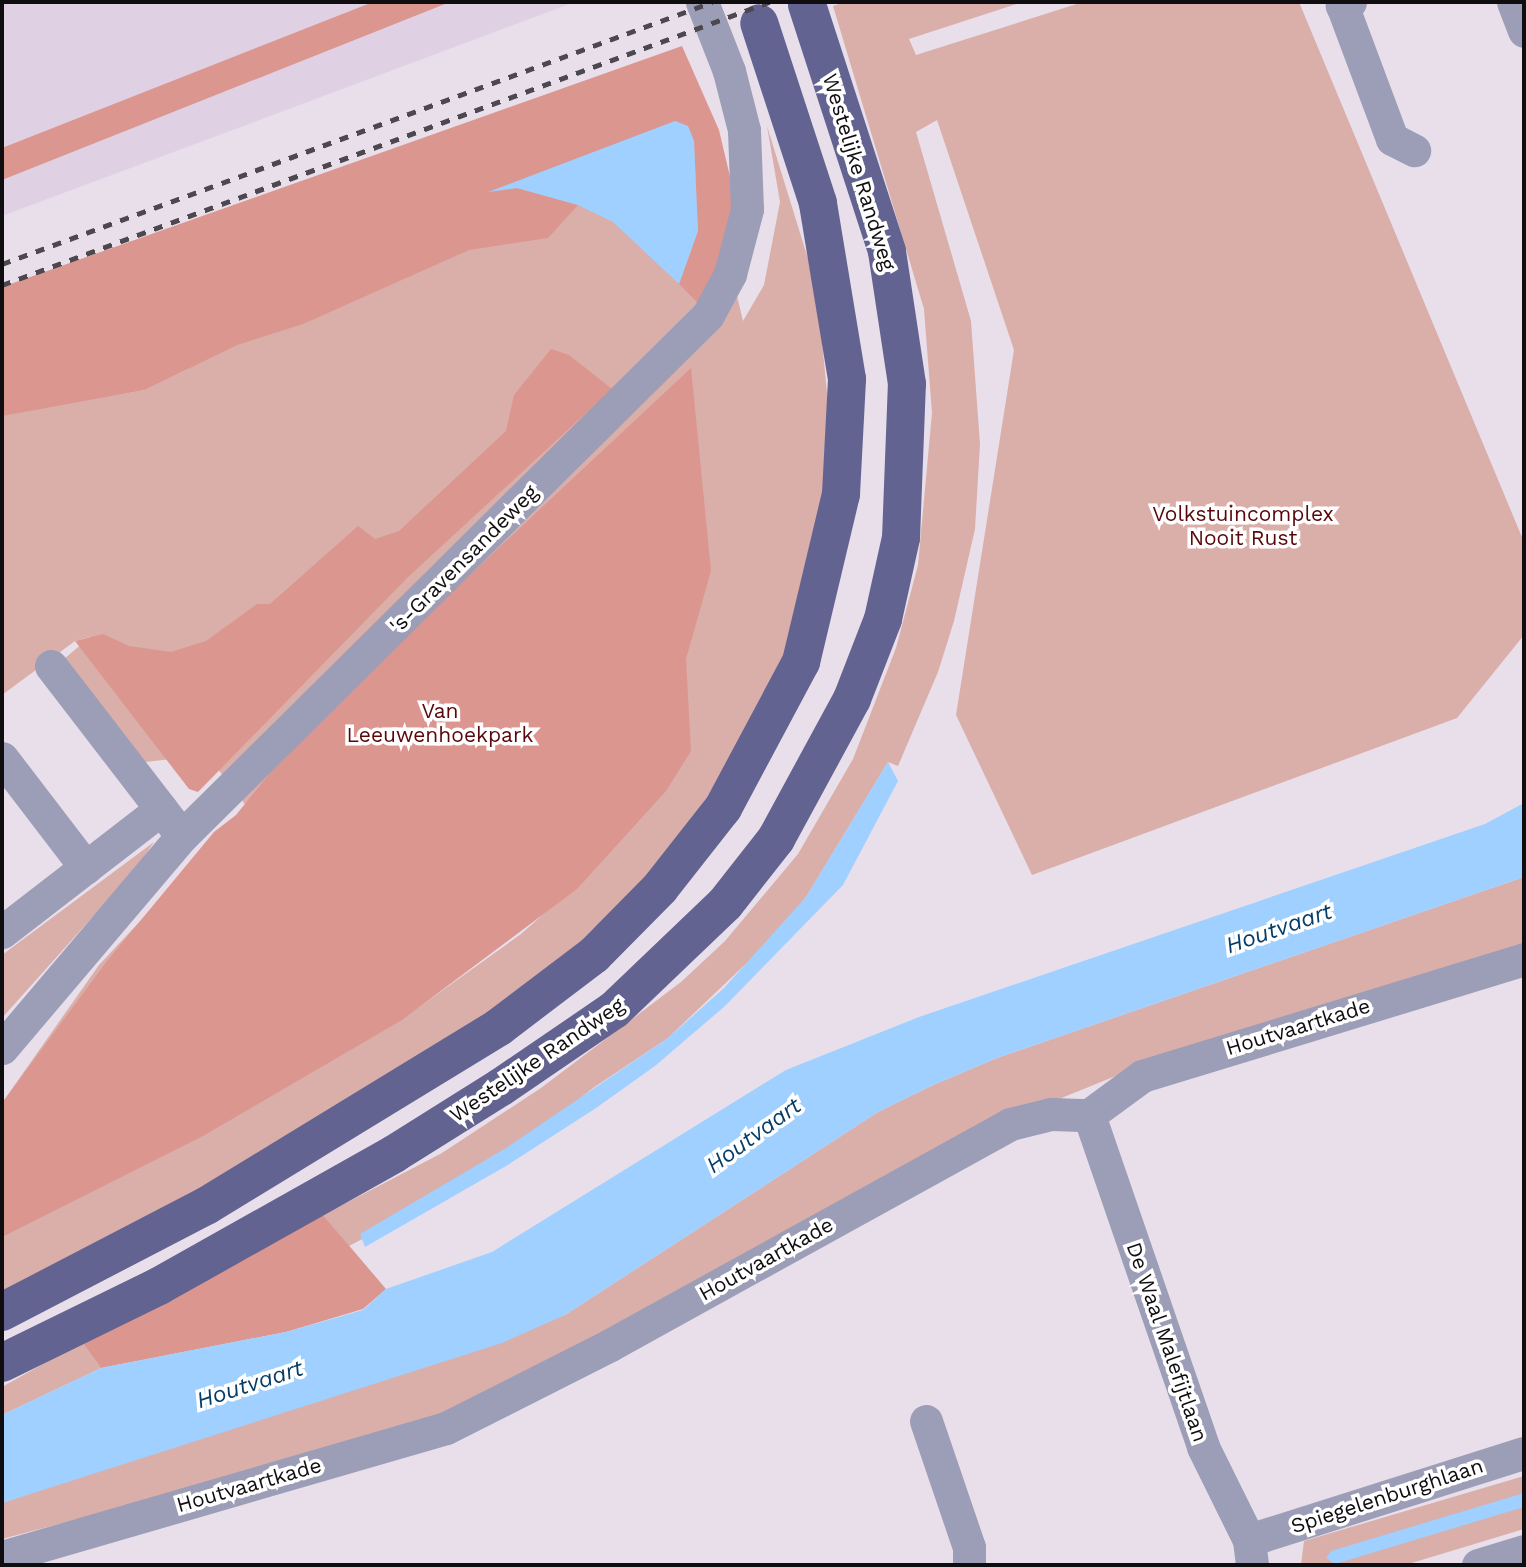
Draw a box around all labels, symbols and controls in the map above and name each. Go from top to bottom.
street label: Westelijke Randweg [817,71,901,273]
street label: 's-Gravensandeweg [385,480,543,638]
park label: Volkstuincomplex Nooit Rust [1152,501,1334,551]
park label: Van Leeuwenhoekpark [347,698,533,748]
water label: Houtvaart [1222,898,1336,960]
street label: Westelijke Randweg [445,992,629,1128]
street label: Houtvaartkade [1223,993,1373,1061]
water label: Houtvaart [701,1092,807,1180]
street label: Houtvaartkade [694,1212,838,1306]
street label: De Waal Malefijtlaan [1121,1238,1213,1446]
water label: Houtvaart [193,1355,307,1415]
street label: Houtvaartkade [174,1452,324,1518]
street label: Spiegelenburghlaan [1288,1453,1486,1539]

